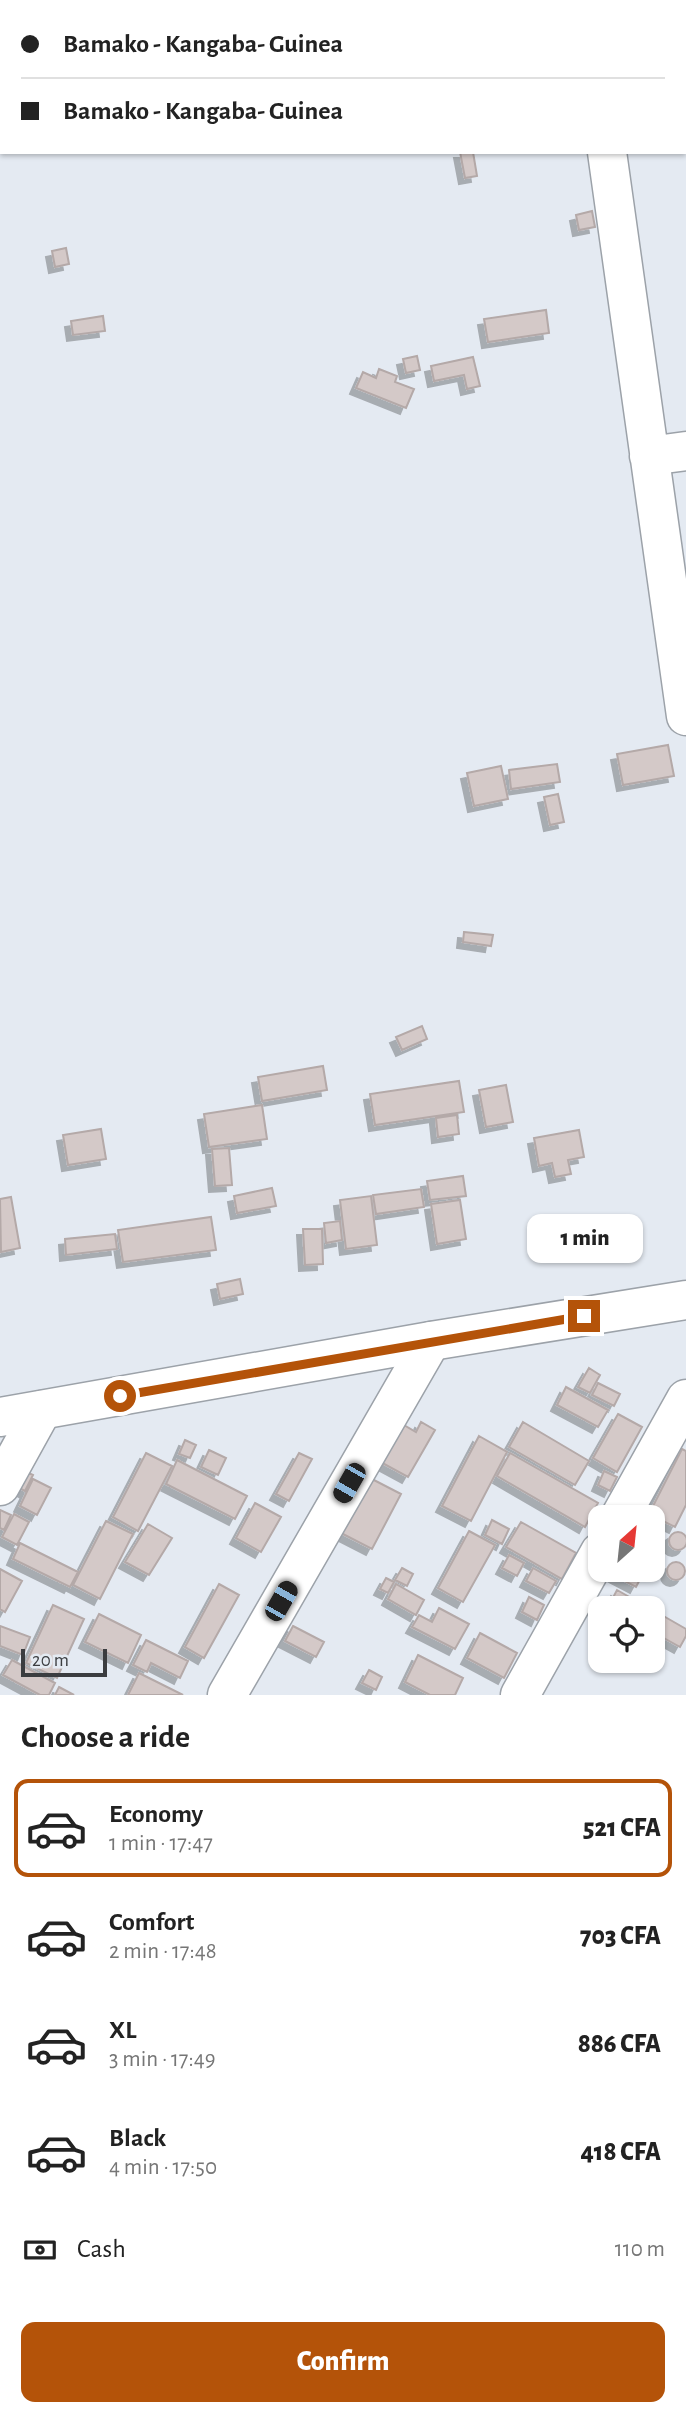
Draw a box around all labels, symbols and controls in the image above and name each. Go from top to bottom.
text: Bamako - Kangaba- Guinea [63,31,343,57]
text: Bamako - Kangaba- Guinea [63,98,343,124]
callout: 1 min [526,1214,642,1264]
text: 1 min [561,1227,609,1250]
route end [568,1300,600,1332]
route start [104,1380,136,1412]
car [330,1460,369,1506]
north arrow [588,1505,665,1582]
map controls [588,1505,665,1673]
car [262,1578,301,1624]
button: locate [588,1596,665,1673]
scale bar [21,1646,107,1678]
text: 20 m [32,1651,69,1670]
text: Choose a ride [21,1721,190,1753]
icon: car [25,1797,88,1860]
text: Economy [109,1801,203,1827]
text: 521 CFA [583,1815,661,1841]
text: 1 min · 17:47 [109,1832,213,1855]
icon: car [25,1905,88,1968]
text: Comfort [109,1909,194,1935]
text: 703 CFA [580,1923,661,1949]
text: 2 min · 17:48 [109,1940,217,1963]
icon: car [25,2013,88,2076]
text: XL [109,2017,136,2043]
text: 886 CFA [578,2031,661,2057]
text: 3 min · 17:49 [109,2048,216,2071]
icon: car [25,2121,88,2184]
text: Black [109,2125,166,2151]
text: 418 CFA [580,2139,661,2165]
text: 4 min · 17:50 [109,2156,217,2179]
icon: cash [21,2231,59,2269]
text: Cash [77,2236,126,2262]
text: 110 m [615,2238,665,2261]
button: Confirm [21,2322,665,2402]

